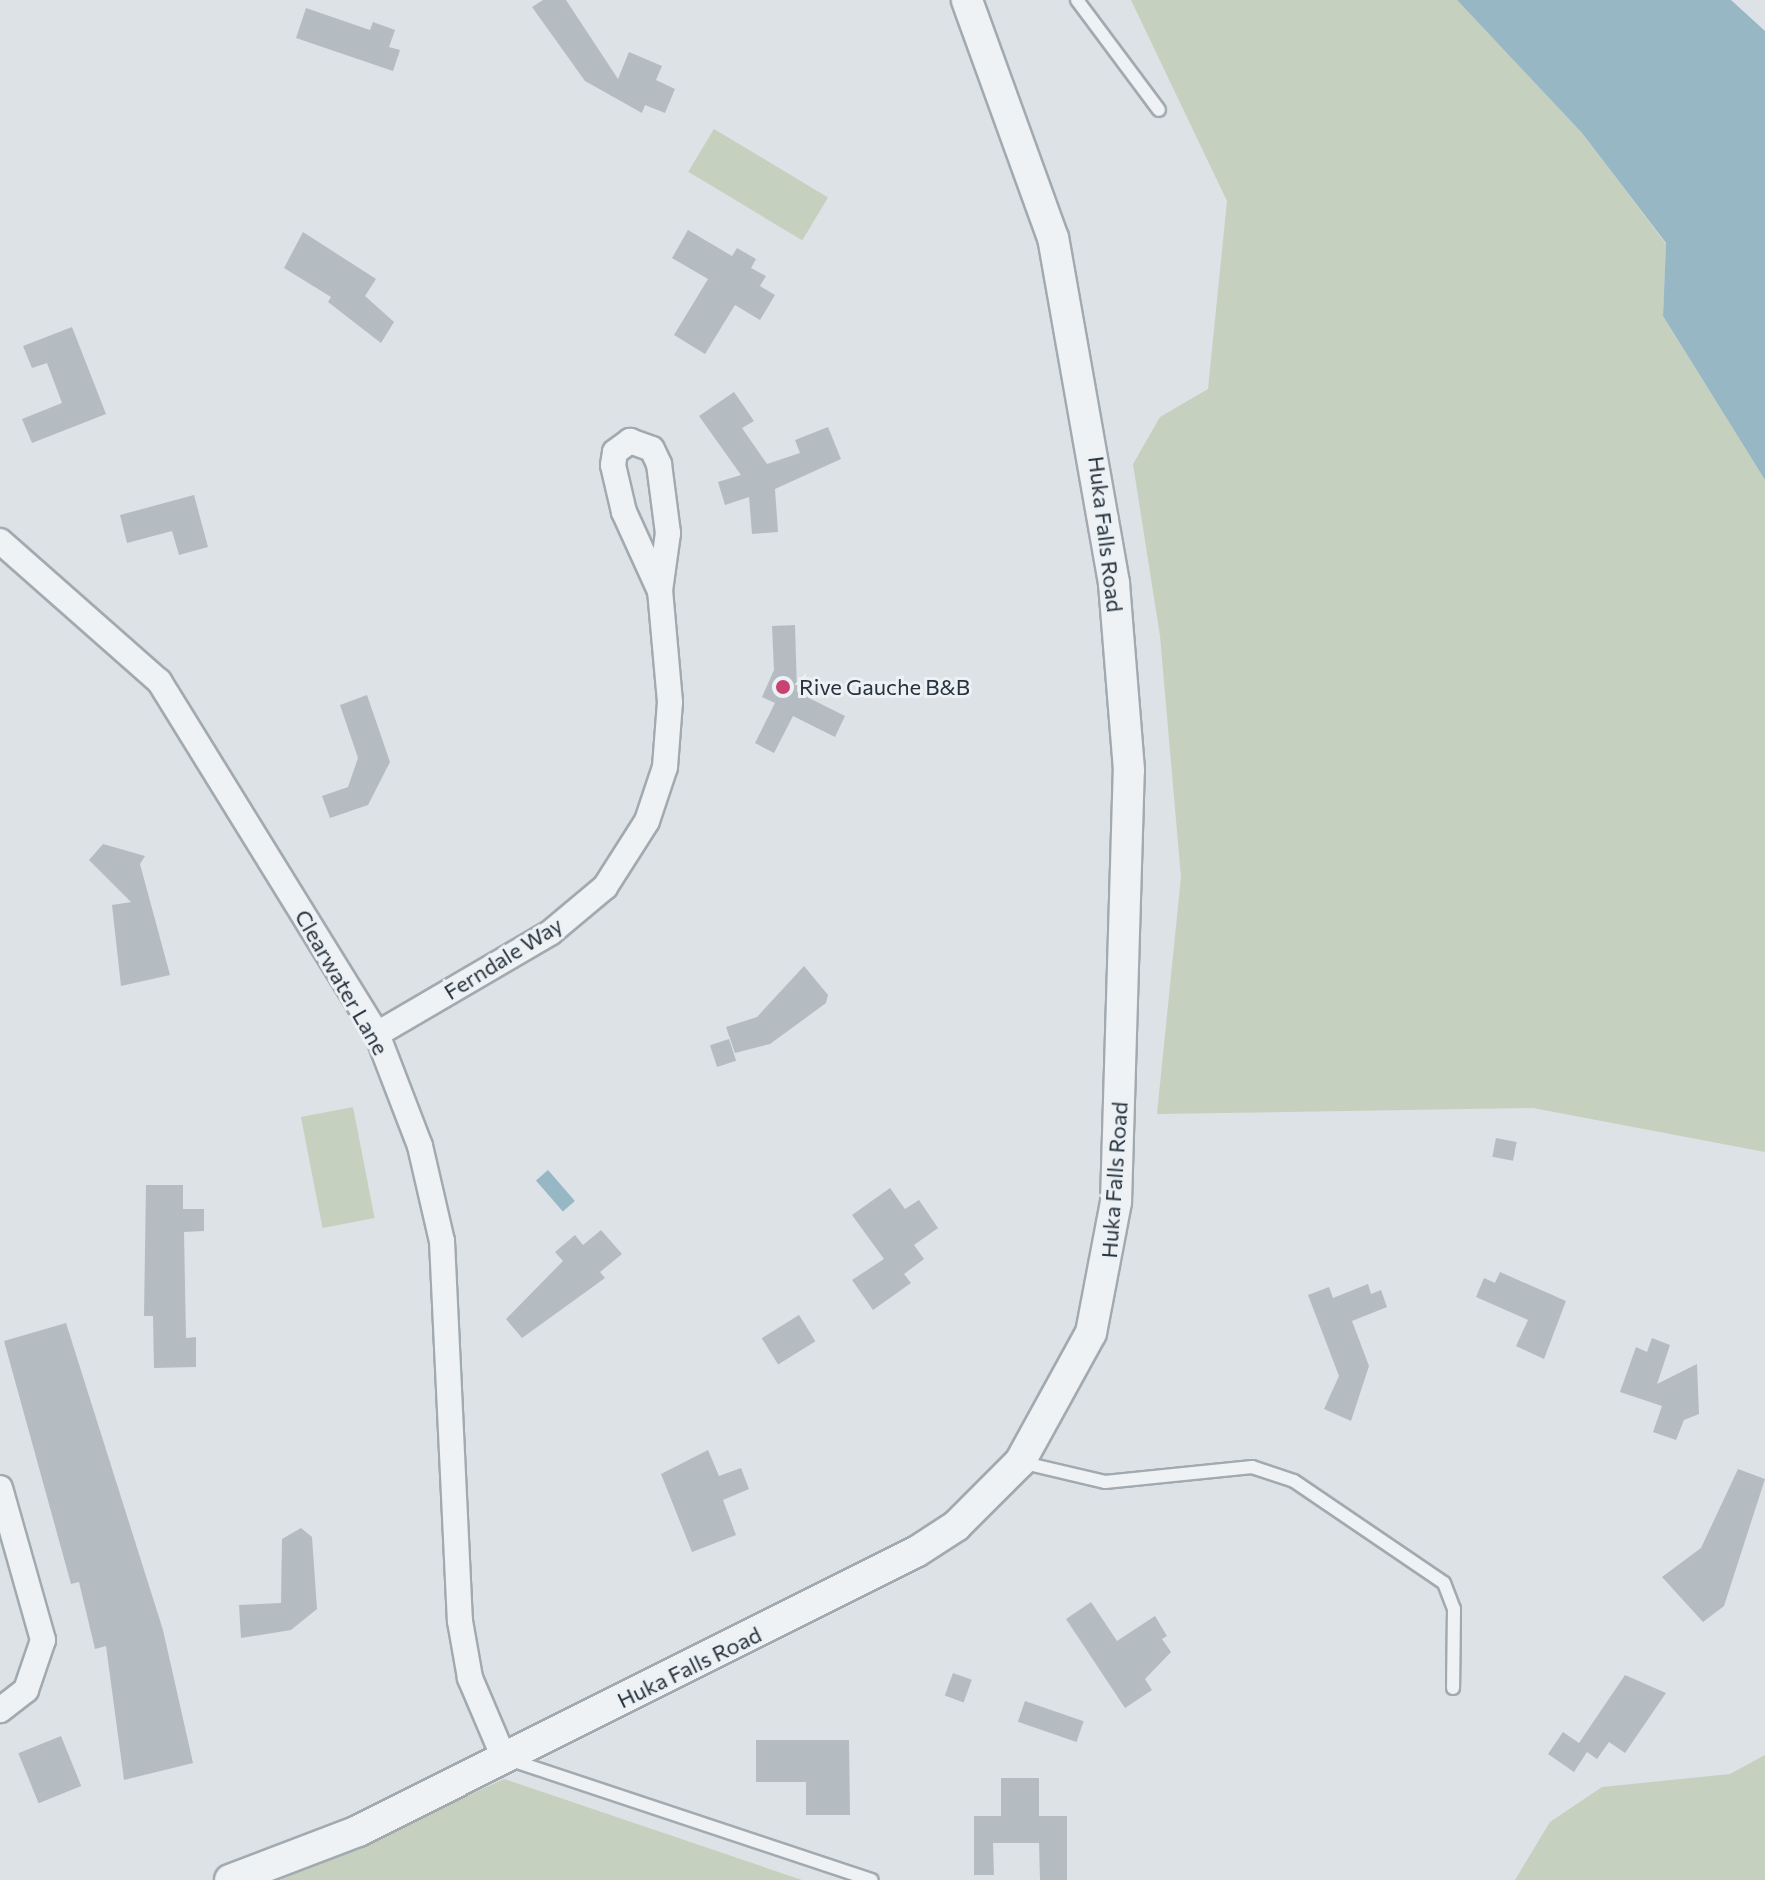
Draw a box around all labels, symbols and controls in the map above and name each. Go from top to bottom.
street label: Huka Falls Road [1083,455,1129,613]
place label: Rive Gauche B&B [799,674,970,700]
marker: Rive Gauche B&B [774,678,792,696]
street label: Clearwater Lane [290,905,394,1059]
street label: Ferndale Way [439,911,567,1005]
street label: Huka Falls Road [1095,1101,1133,1259]
street label: Huka Falls Road [613,1621,765,1713]

